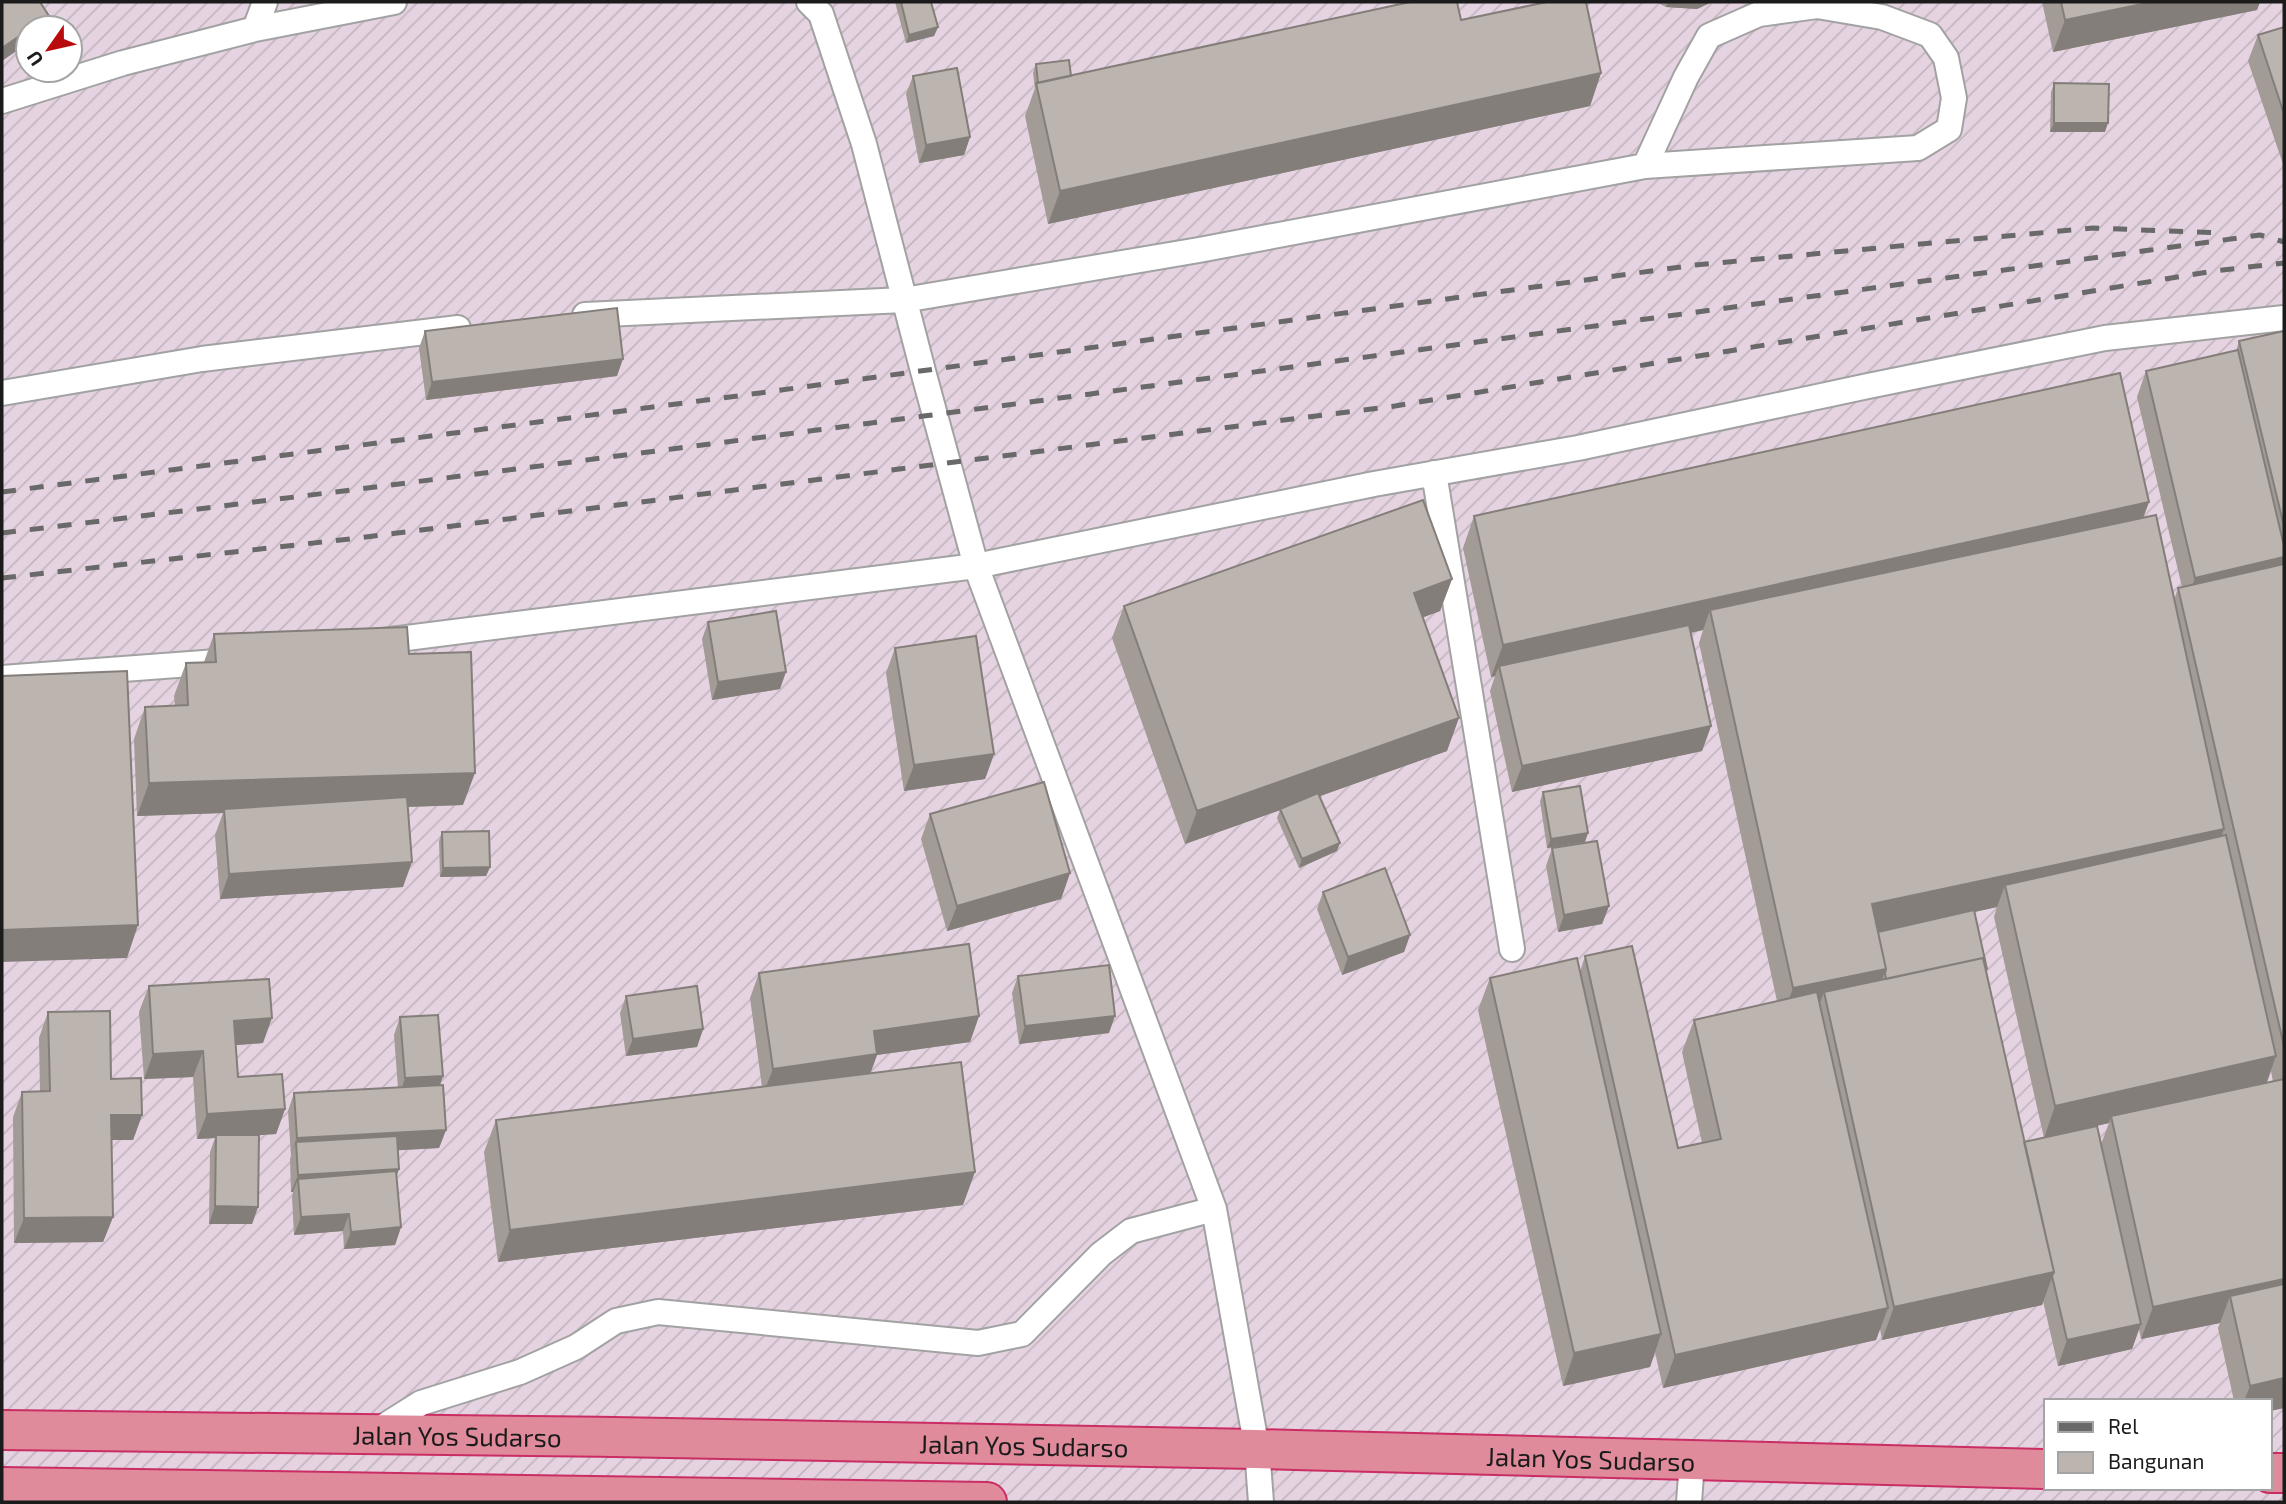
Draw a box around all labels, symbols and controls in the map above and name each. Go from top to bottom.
north arrow [14,14,84,84]
text: U [21,47,48,71]
legend [2044,1399,2272,1490]
text: Rel [2108,1413,2139,1438]
street label: Jalan Yos Sudarso [352,1418,562,1452]
street label: Jalan Yos Sudarso [919,1427,1129,1462]
street label: Jalan Yos Sudarso [1486,1439,1696,1476]
text: Bangunan [2108,1448,2204,1473]

